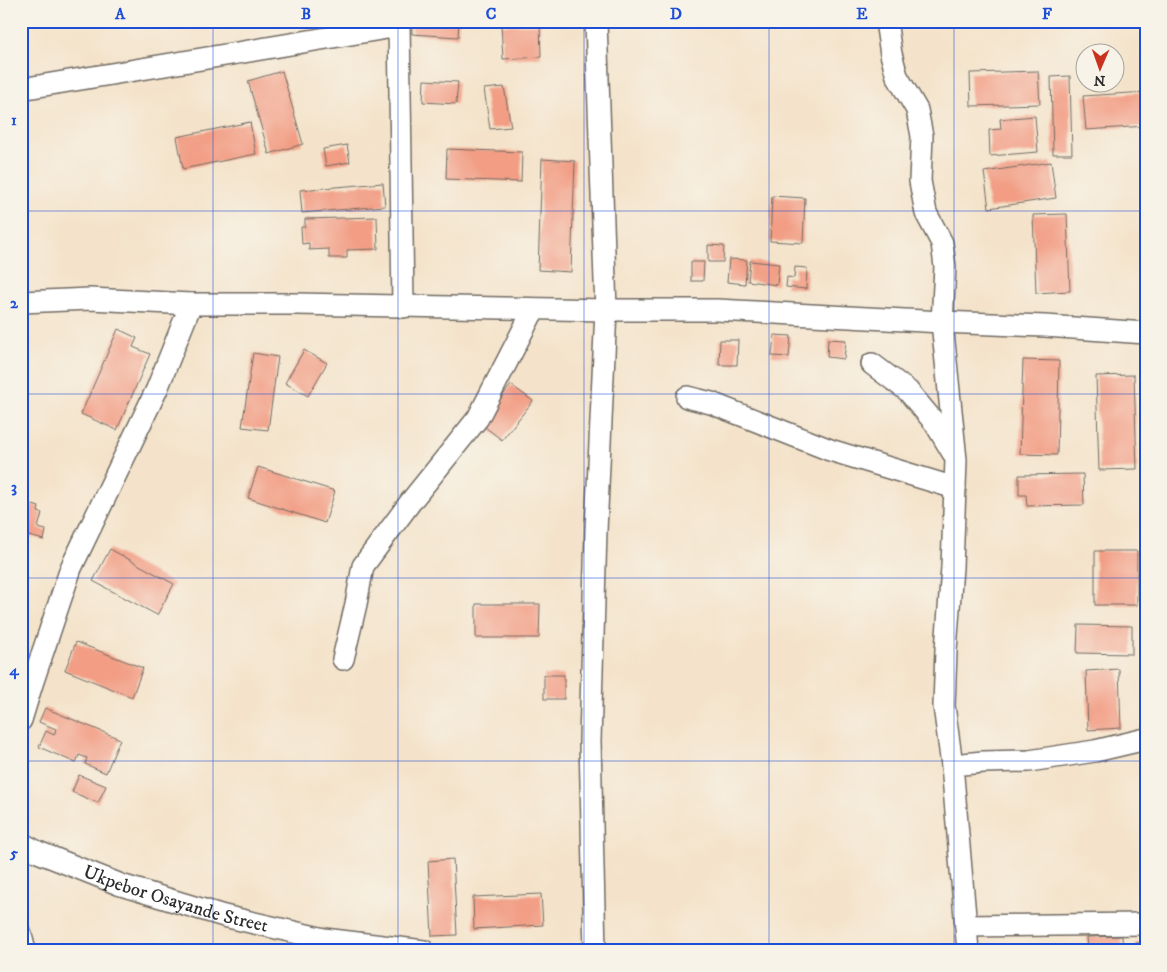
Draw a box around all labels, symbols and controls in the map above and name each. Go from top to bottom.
text: A [114,4,126,24]
text: B [301,4,311,24]
text: C [486,4,496,24]
text: D [670,4,682,24]
text: E [856,4,868,24]
text: F [1042,4,1052,24]
north arrow [1074,42,1124,92]
text: N [1093,71,1106,89]
text: 1 [11,110,17,130]
text: 2 [10,293,19,313]
text: 3 [11,477,17,497]
text: 4 [8,660,19,680]
text: 5 [9,843,18,863]
street label: Ukpebor Osayande Street [80,860,270,937]

